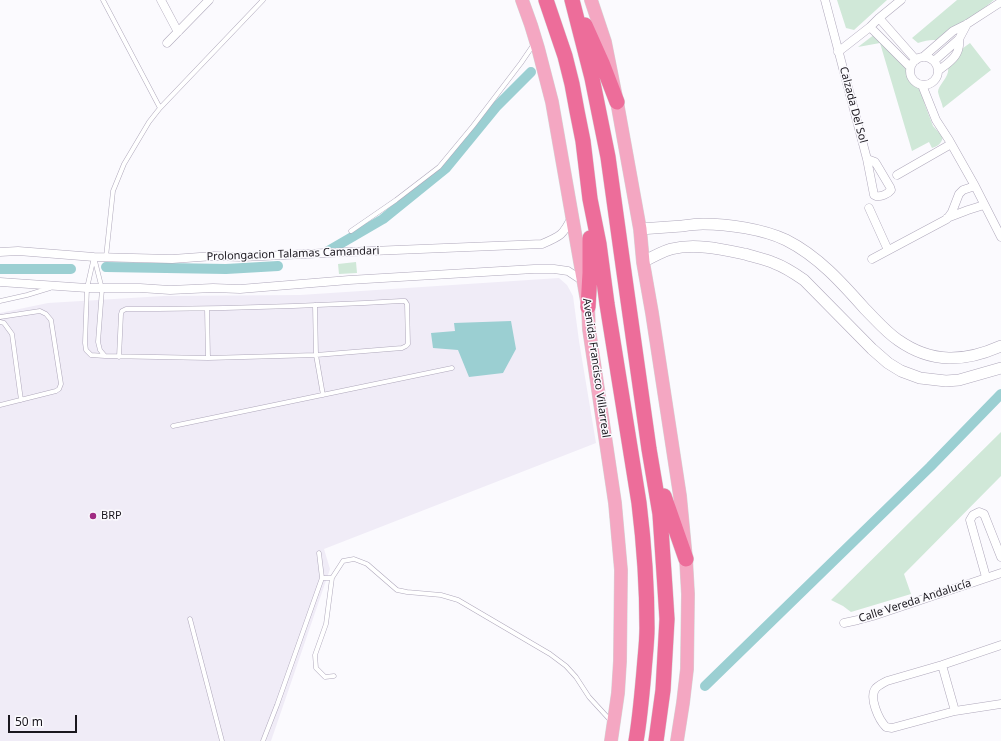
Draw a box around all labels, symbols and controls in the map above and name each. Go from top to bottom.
street label: Calzada Del Sol [836,65,870,145]
street label: Prolongacion Talamas Camandari [206,244,380,264]
street label: Avenida Francisco Villarreal [580,297,612,439]
place label: BRP [101,509,122,523]
marker: BRP [88,511,98,521]
street label: Calle Vereda Andalucía [857,577,973,625]
scale bar [10,707,79,733]
text: 50 m [15,713,43,730]

